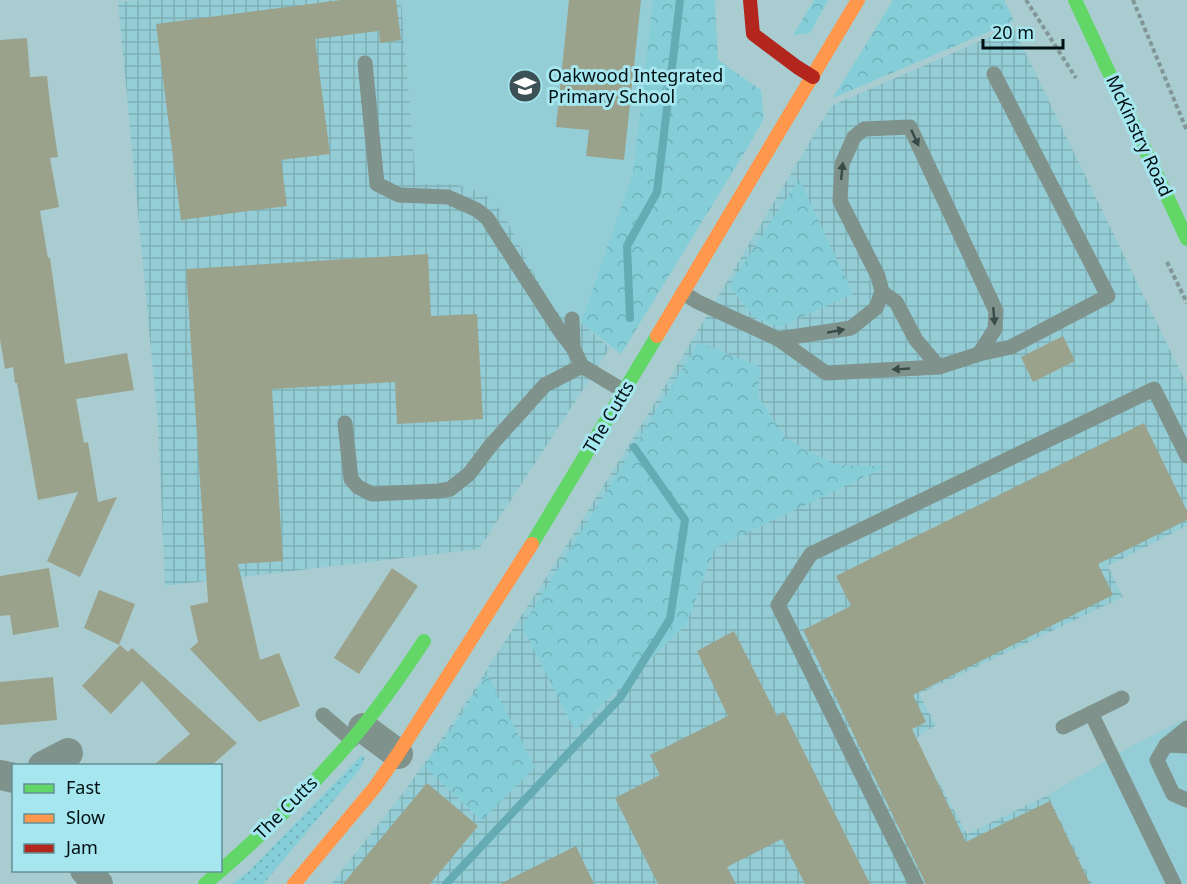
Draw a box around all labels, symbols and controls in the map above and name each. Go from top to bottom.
scale bar [983,12,1062,50]
text: 20 m [992,20,1034,44]
place label: Oakwood Integrated Primary School [548,63,723,108]
school or university icon: Oakwood Integrated Primary School [507,68,543,104]
street label: McKinstry Road [1101,71,1179,200]
one-way arrow [910,130,920,148]
one-way arrow [837,162,847,181]
one-way arrow [989,306,999,325]
one-way arrow [827,326,846,335]
one-way arrow [892,364,911,374]
street label: The Cutts [577,376,639,457]
legend [12,764,222,872]
street label: The Cutts [248,770,322,844]
text: Fast [66,775,101,799]
text: Slow [66,805,105,829]
text: Jam [64,835,98,859]

